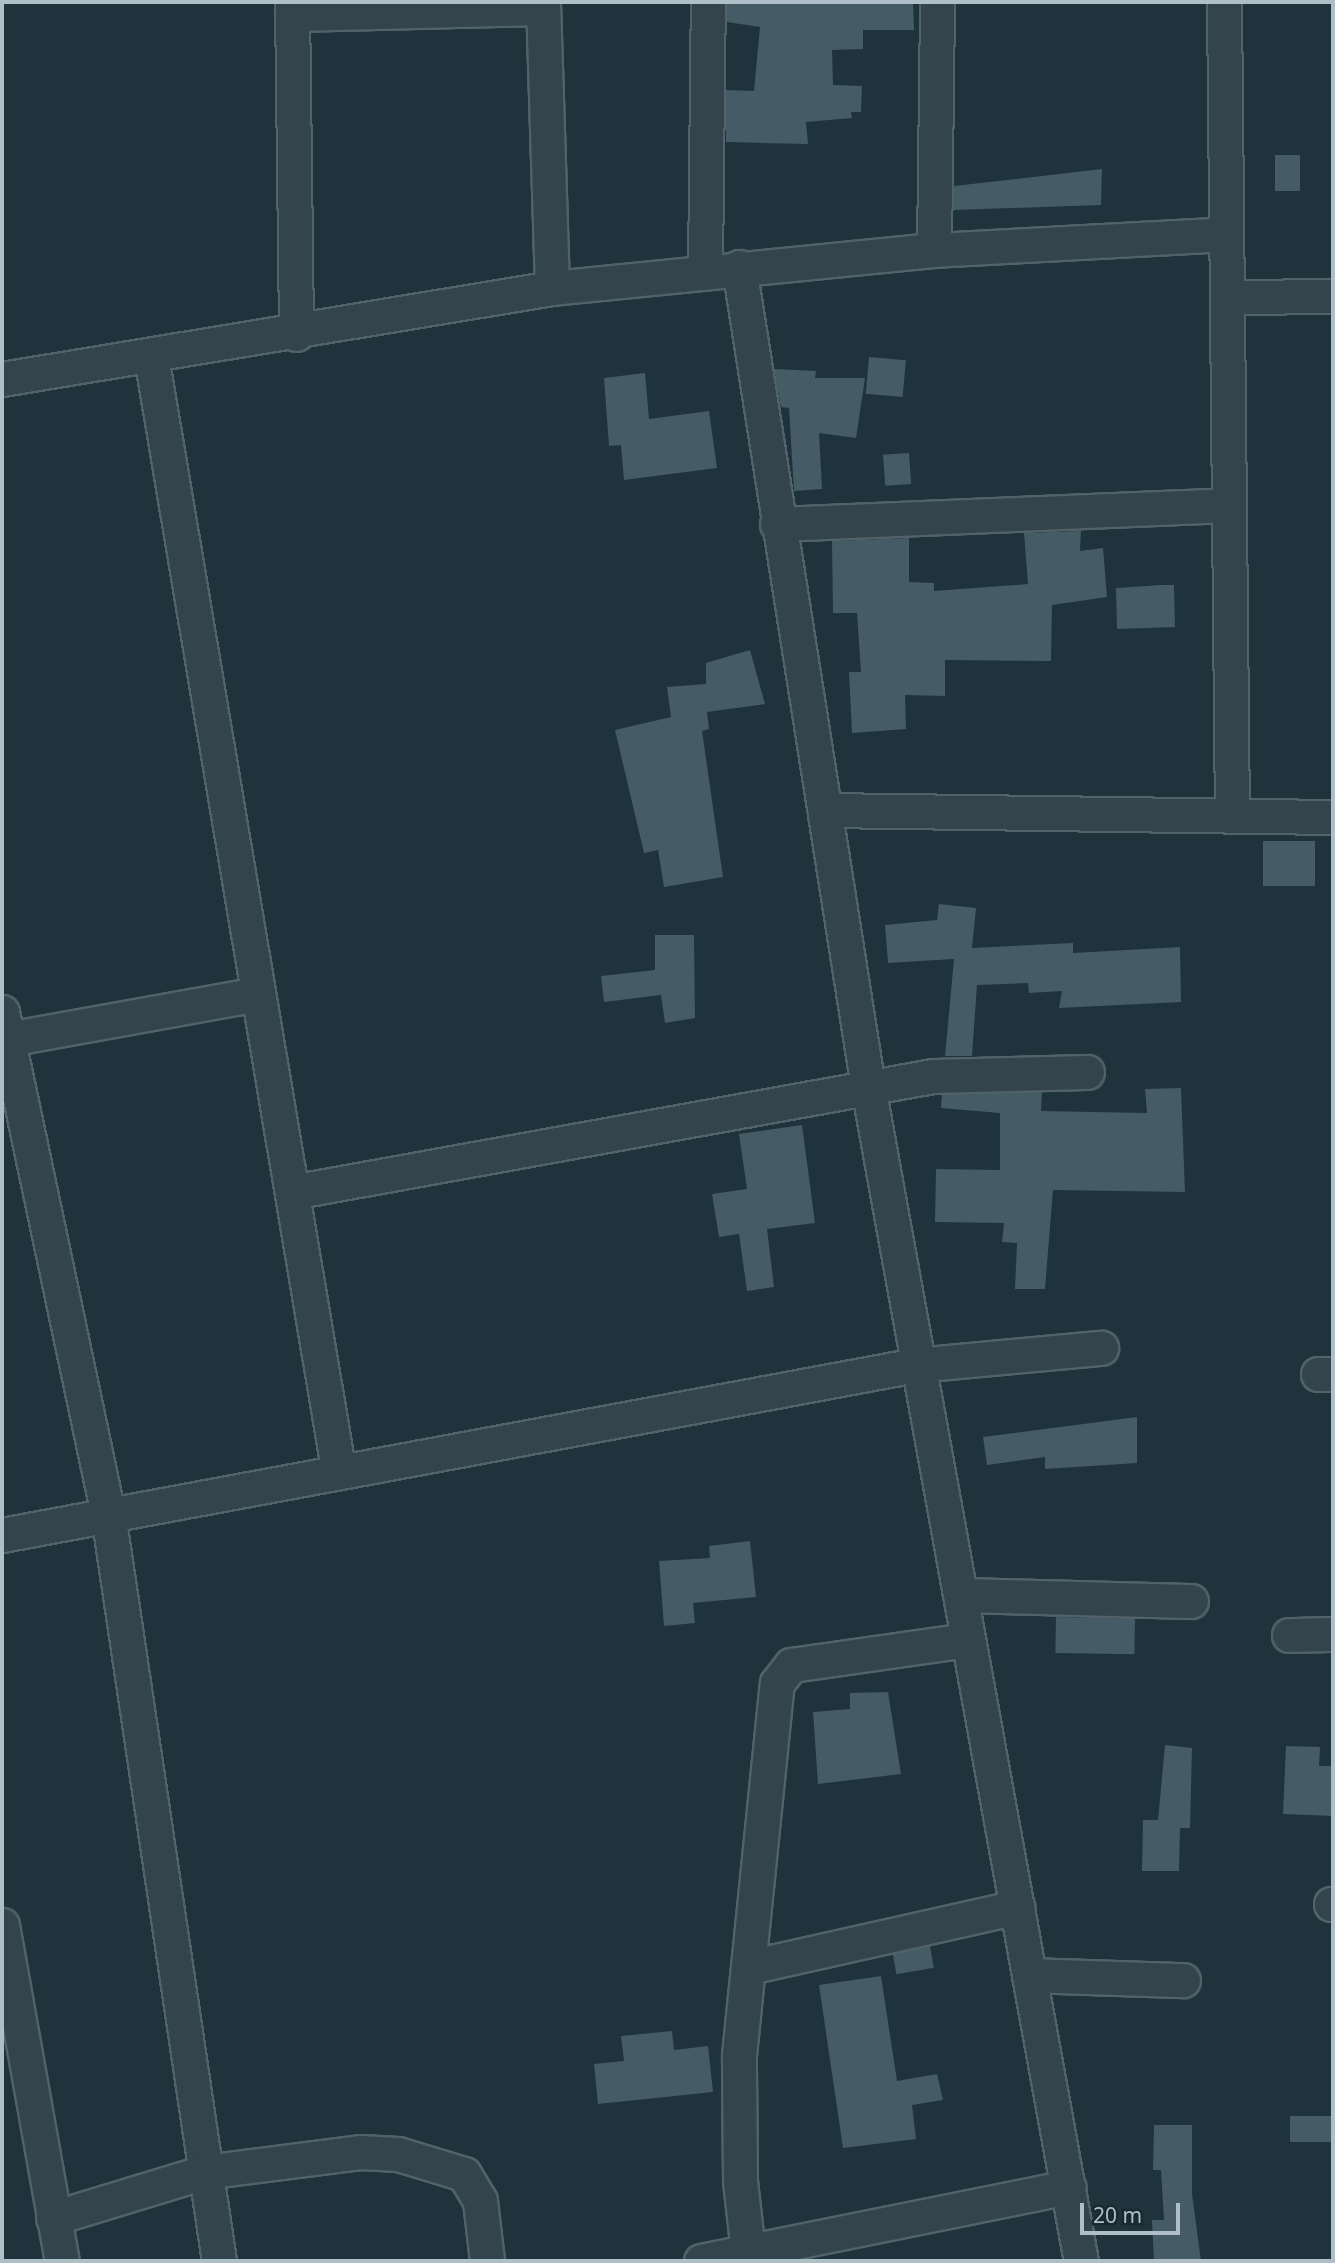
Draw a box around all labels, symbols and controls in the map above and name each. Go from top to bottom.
scale bar [1083,2190,1183,2234]
text: 20 m [1093,2201,1142,2229]

